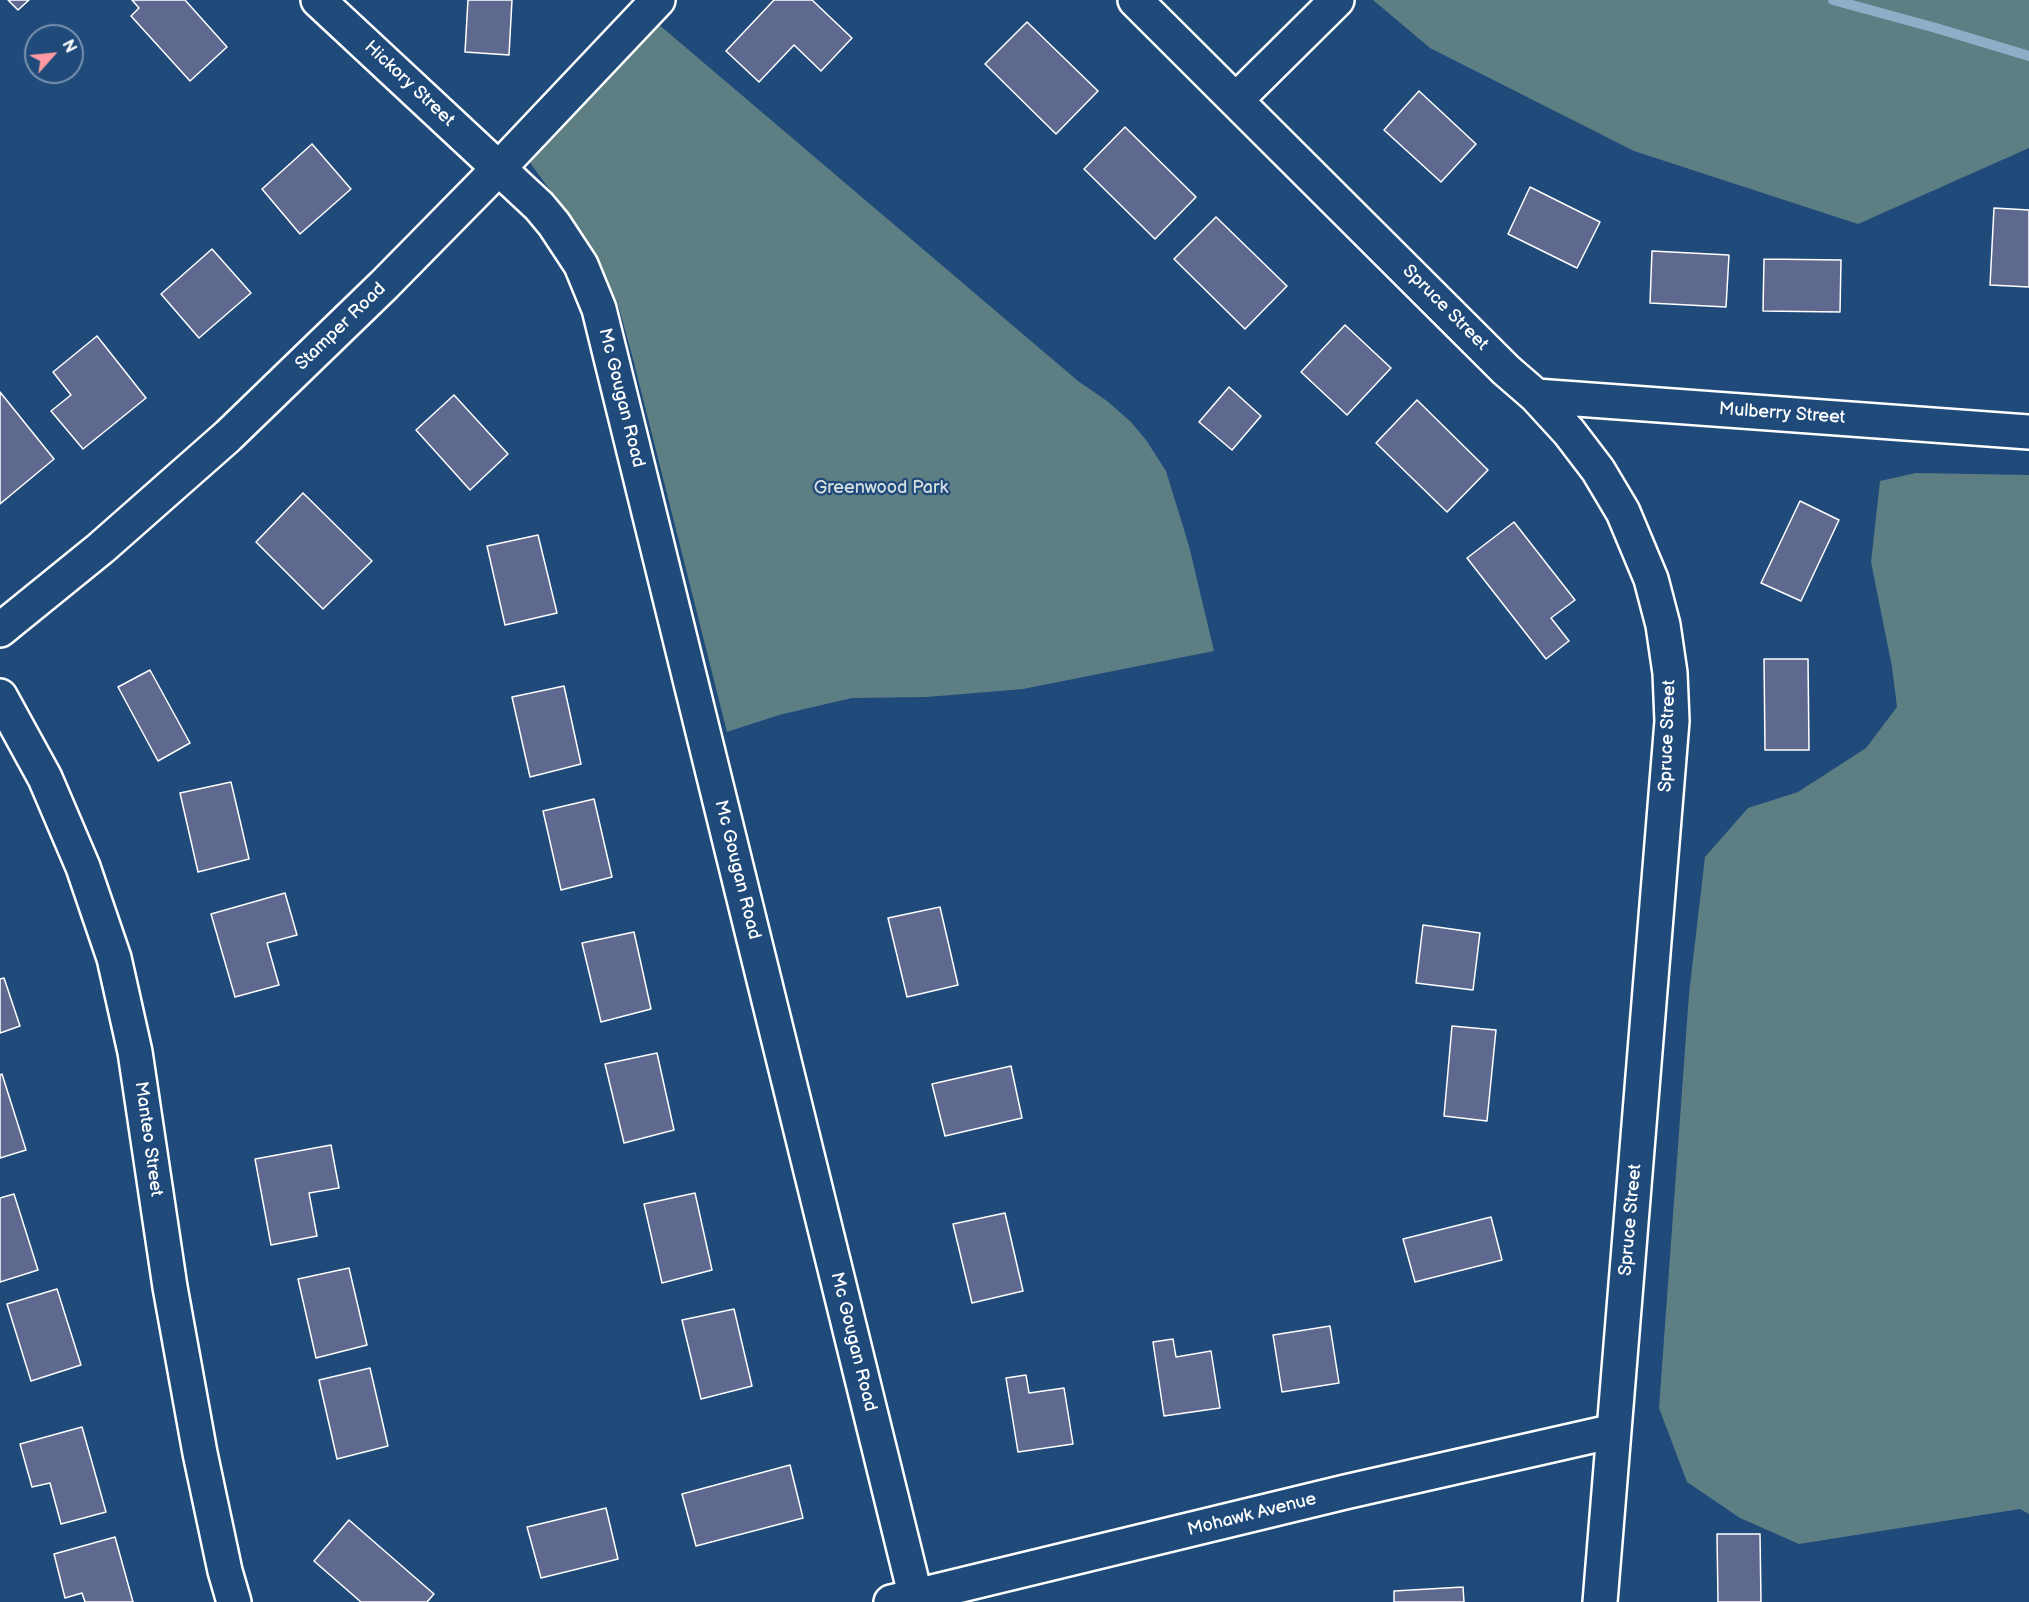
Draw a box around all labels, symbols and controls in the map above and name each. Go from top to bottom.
north arrow [24,24,84,84]
text: N [58,37,80,56]
street label: Hickory Street [359,37,459,131]
street label: Spruce Street [1398,261,1492,355]
street label: Stamper Road [291,279,391,375]
street label: Mc Gougan Road [593,326,649,470]
street label: Mulberry Street [1718,399,1846,429]
park label: Greenwood Park [814,477,948,499]
street label: Spruce Street [1655,679,1681,793]
street label: Mc Gougan Road [709,798,765,942]
street label: Manteo Street [129,1080,167,1198]
street label: Spruce Street [1615,1163,1647,1277]
street label: Mc Gougan Road [825,1270,881,1414]
street label: Mohawk Avenue [1185,1489,1319,1541]

